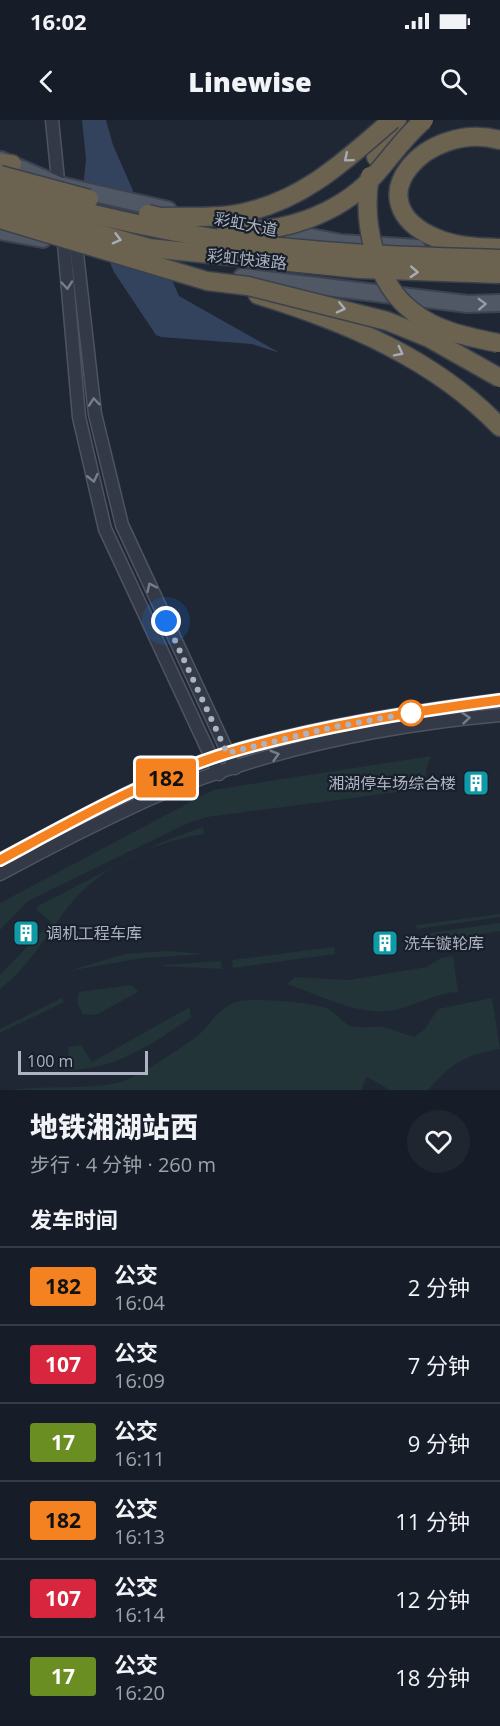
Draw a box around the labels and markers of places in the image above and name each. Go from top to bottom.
unlabelled marker [398,700,424,726]
building icon: 湘湖停车场综合楼 [461,768,491,798]
place label: 湘湖停车场综合楼 [328,772,456,794]
building icon: 调机工程车库 [11,918,41,948]
place label: 调机工程车库 [46,922,142,944]
building icon: 洗车镟轮库 [370,928,400,958]
place label: 洗车镟轮库 [404,932,484,954]

